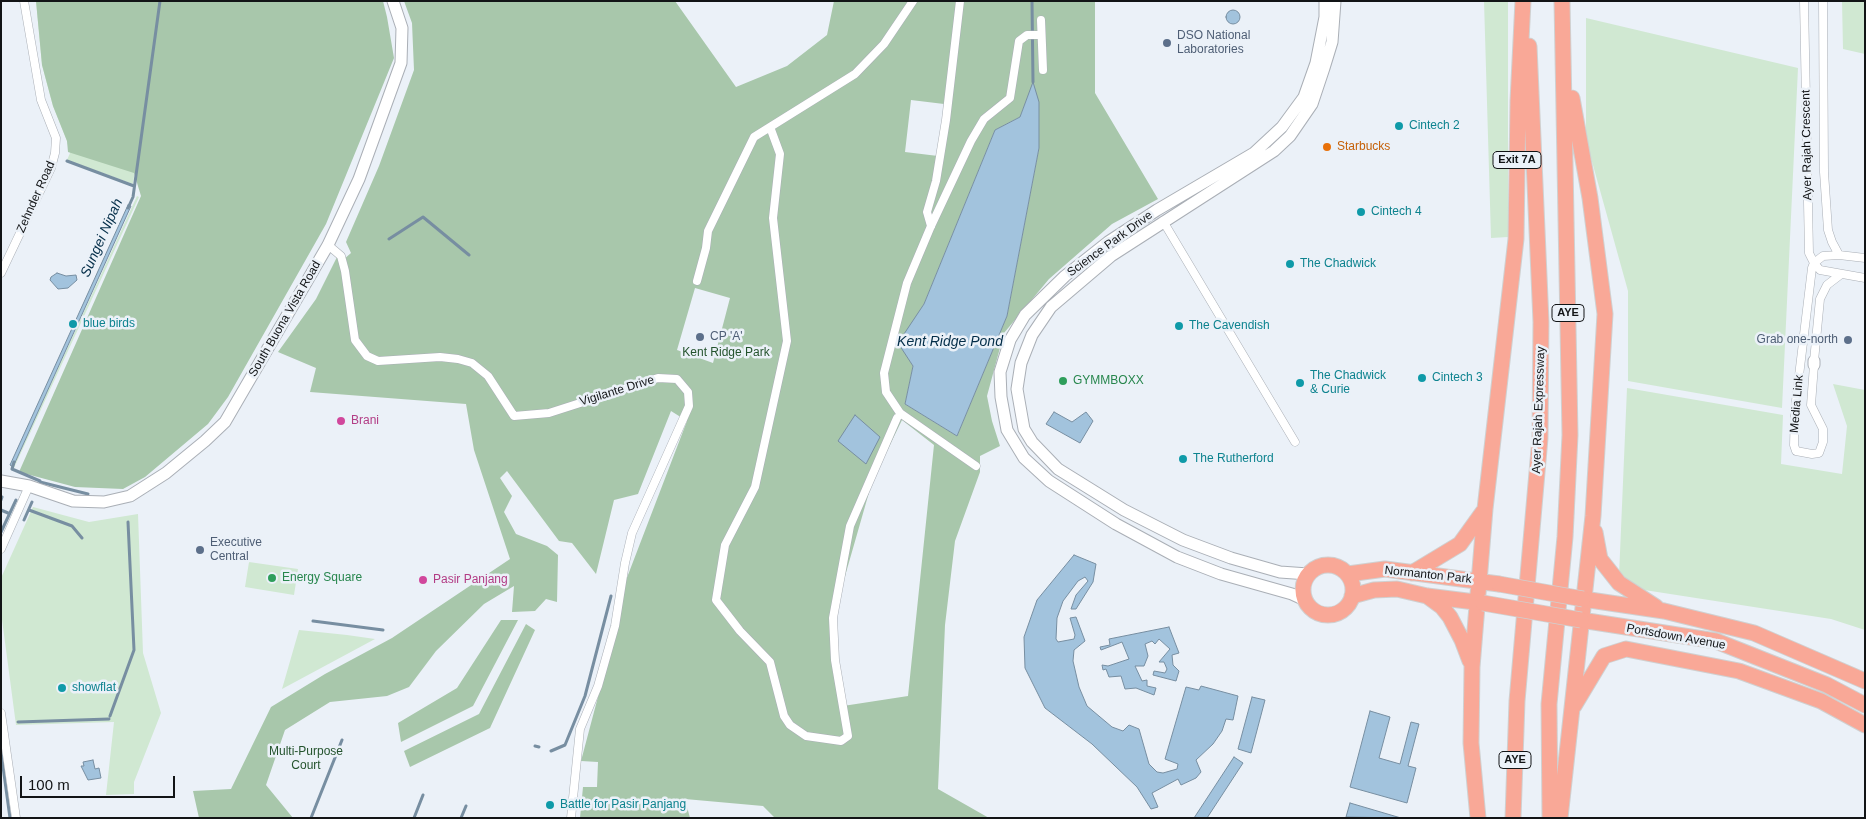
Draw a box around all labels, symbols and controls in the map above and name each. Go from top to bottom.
place label: DSO National Laboratories [1177,29,1250,57]
marker: DSO National Laboratories [1161,37,1173,49]
street label: Ayer Rajah Crescent [1799,90,1815,200]
place label: Cintech 2 [1409,119,1460,133]
marker: Cintech 2 [1393,120,1405,132]
place label: Starbucks [1337,140,1390,154]
marker: Starbucks [1321,141,1333,153]
road number: Exit 7A [1493,152,1541,168]
street label: Zehnder Road [14,159,58,235]
water label: Sungei Nipah [77,196,127,280]
place label: Cintech 4 [1371,205,1422,219]
marker: Cintech 4 [1355,206,1367,218]
street label: Science Park Drive [1064,208,1156,280]
place label: The Chadwick [1300,257,1376,271]
marker: The Chadwick [1284,258,1296,270]
street label: South Buona Vista Road [246,259,324,379]
road number: AYE [1552,304,1584,322]
place label: blue birds [83,317,135,331]
marker: blue birds [67,318,79,330]
place label: The Cavendish [1189,319,1270,333]
marker: The Cavendish [1173,320,1185,332]
place label: CP 'A' [710,330,743,344]
marker: CP 'A' [694,331,706,343]
place label: Grab one-north [1757,333,1838,347]
water label: Kent Ridge Pond [897,334,1003,350]
marker: Grab one-north [1842,334,1854,346]
park label: Kent Ridge Park [682,346,770,360]
street label: Ayer Rajah Expressway [1530,346,1548,474]
place label: The Chadwick & Curie [1310,369,1386,397]
place label: Cintech 3 [1432,371,1483,385]
marker: Cintech 3 [1416,372,1428,384]
street label: Vigilante Drive [578,373,656,409]
place label: GYMMBOXX [1073,374,1144,388]
street label: Media Link [1787,374,1807,434]
marker: GYMMBOXX [1057,375,1069,387]
marker: The Chadwick & Curie [1294,377,1306,389]
place label: Brani [351,414,379,428]
marker: Brani [335,415,347,427]
place label: The Rutherford [1193,452,1274,466]
marker: The Rutherford [1177,453,1189,465]
place label: Executive Central [210,536,262,564]
marker: Executive Central [194,544,206,556]
street label: Normanton Park [1384,563,1472,587]
place label: Energy Square [282,571,362,585]
marker: Energy Square [266,572,278,584]
place label: Pasir Panjang [433,573,508,587]
marker: Pasir Panjang [417,574,429,586]
street label: Portsdown Avenue [1625,621,1727,653]
place label: showflat [72,681,116,695]
marker: showflat [56,682,68,694]
park label: Multi-Purpose Court [269,745,343,773]
road number: AYE [1499,752,1531,768]
scale bar [22,766,178,798]
text: 100 m [28,776,70,793]
place label: Battle for Pasir Panjang [560,798,686,812]
marker: Battle for Pasir Panjang [544,799,556,811]

